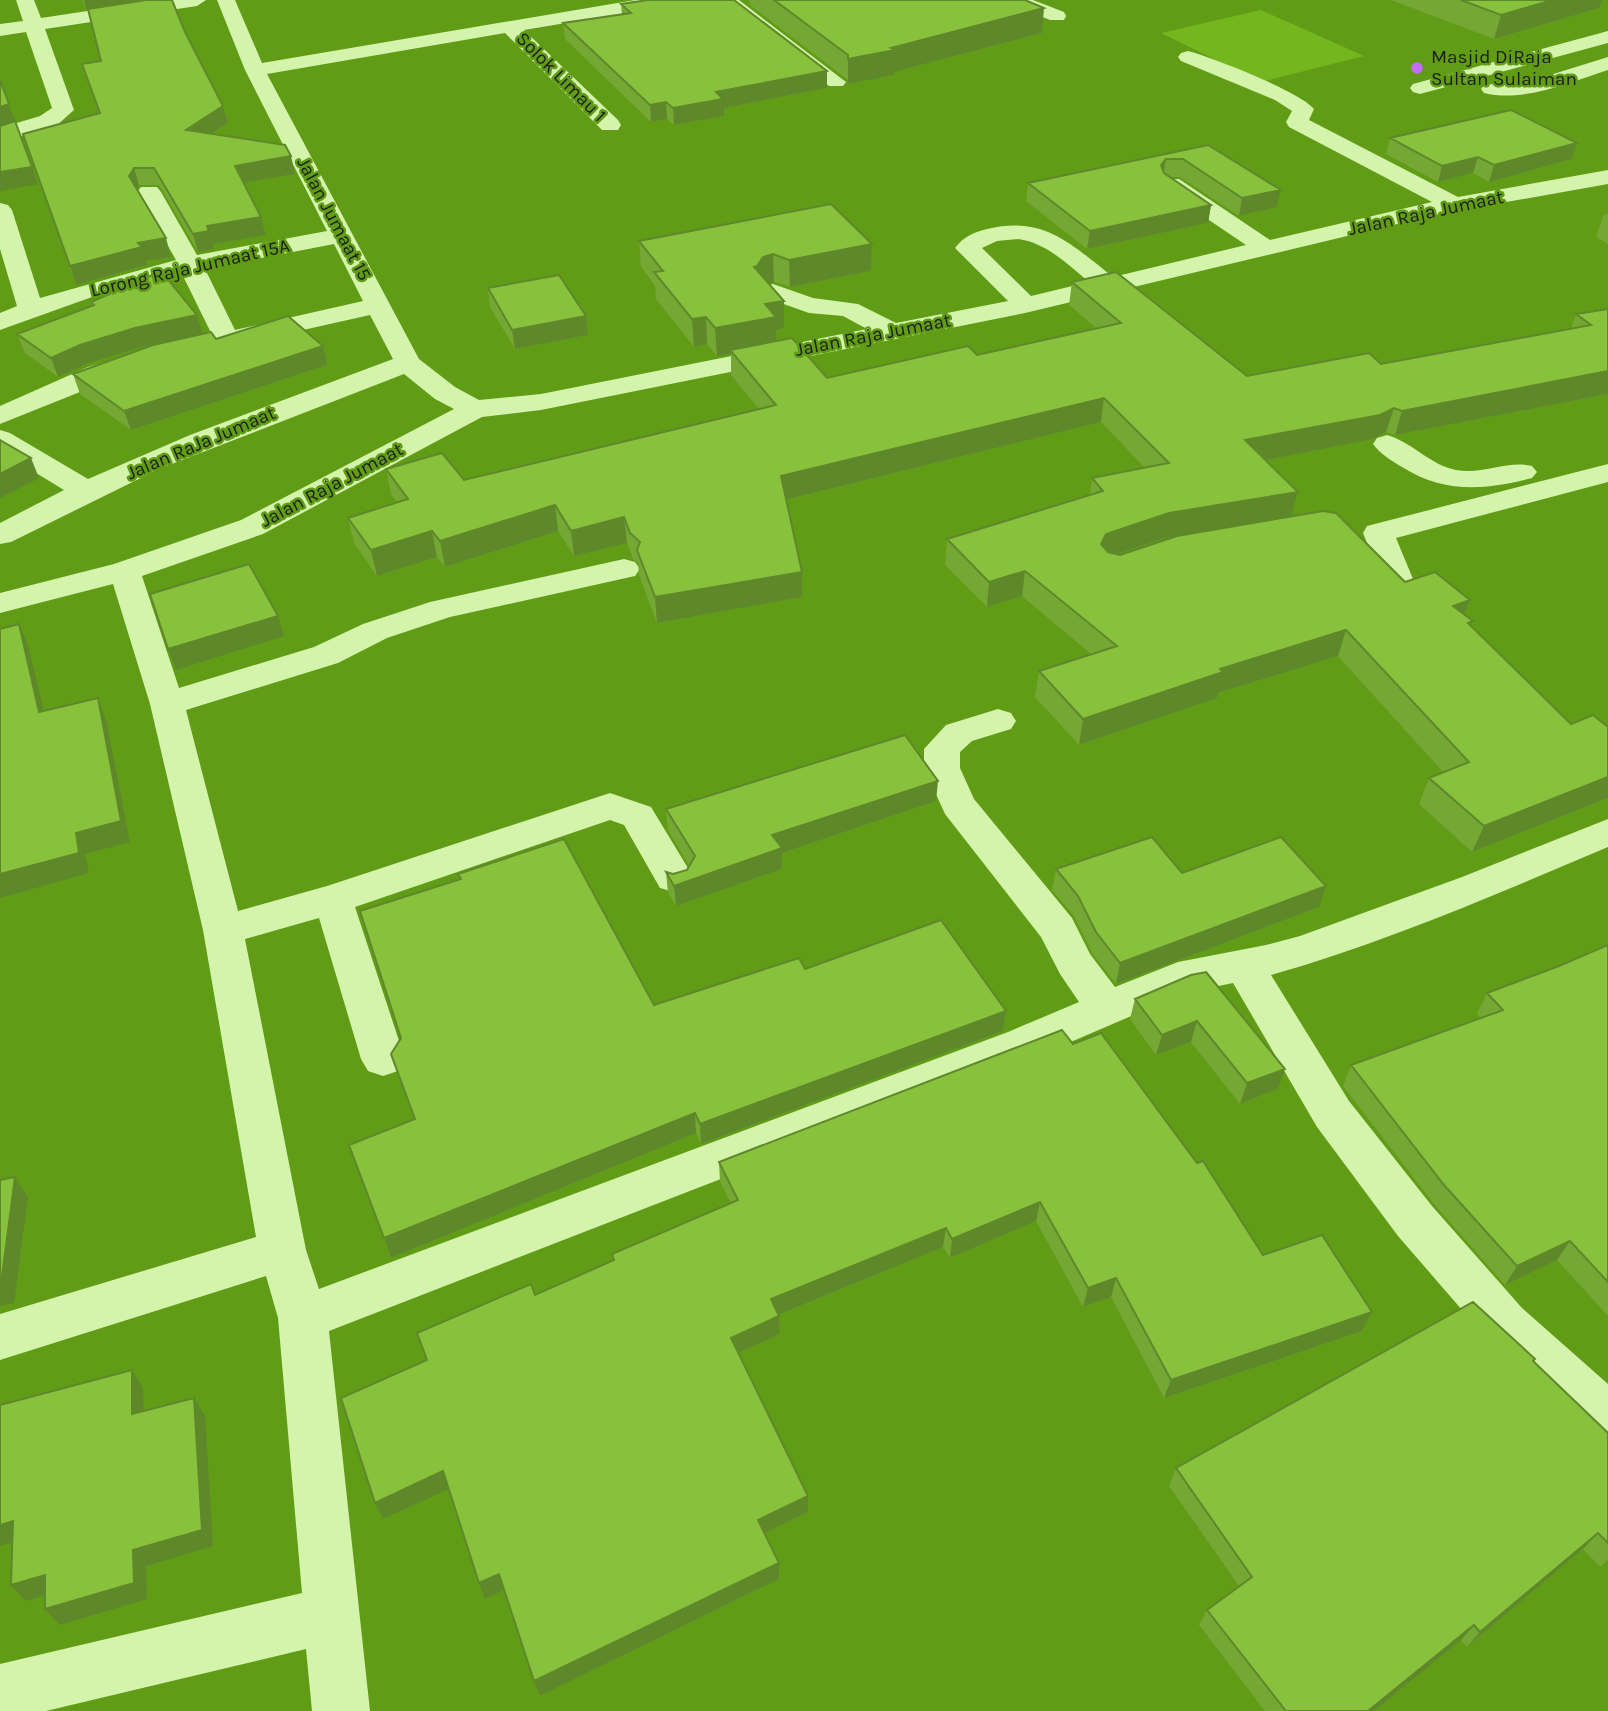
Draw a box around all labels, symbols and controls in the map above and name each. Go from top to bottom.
street label: Solok Limau 1 [512,28,610,126]
place label: Masjid DiRaja Sultan Sulaiman [1431,46,1577,90]
marker: Masjid DiRaja Sultan Sulaiman [1409,60,1425,76]
street label: Jalan Jumaat 15 [292,154,376,284]
street label: Jalan Raja Jumaat [1346,186,1506,240]
street label: Lorong Raja Jumaat 15A [88,234,292,302]
street label: Jalan Raja Jumaat [793,309,953,361]
street label: Jalan RaJa Jumaat [123,402,279,484]
street label: Jalan Raja Jumaat [257,438,407,532]

